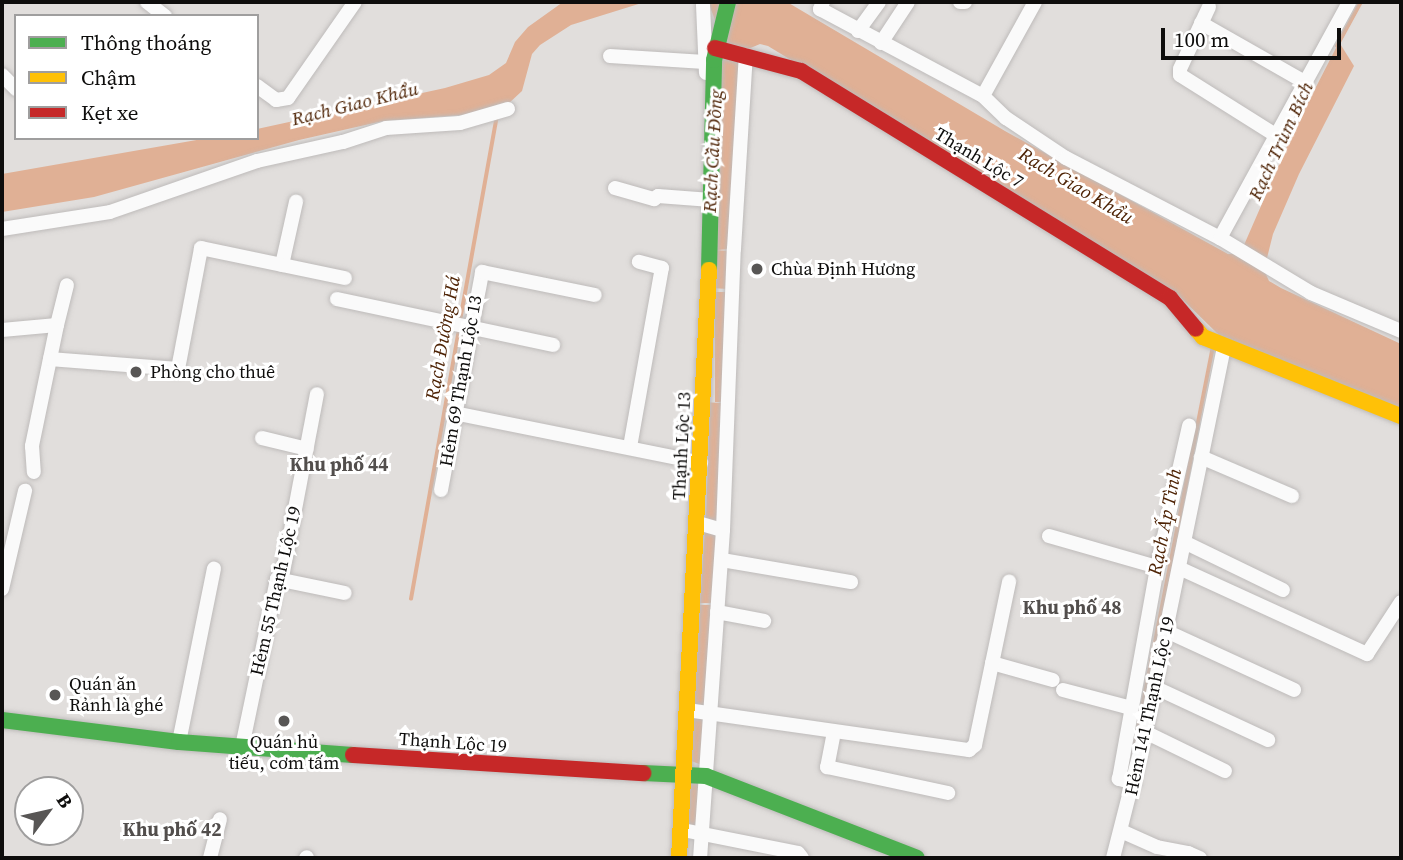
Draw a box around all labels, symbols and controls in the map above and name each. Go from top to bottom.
legend [14,14,259,140]
scale bar [1165,14,1345,58]
text: 100 m [1174,25,1229,54]
text: Thông thoáng [81,28,212,57]
text: Chậm [81,63,136,92]
water label: Rạch Giao Khẩu [289,77,421,131]
water label: Rạch Trùm Bích [1244,78,1318,204]
water label: Rạch Cầu Đồng [698,89,728,213]
text: Kẹt xe [81,98,138,127]
street label: Thạnh Lộc 7 [931,123,1027,193]
water label: Rạch Giao Khẩu [1014,143,1138,229]
place label: Chùa Định Hương [771,258,915,280]
marker: Chùa Định Hương [749,261,765,277]
water label: Rạch Đường Há [421,274,465,402]
street label: Hẻm 69 Thạnh Lộc 13 [435,294,487,468]
place label: Phòng cho thuê [150,361,275,383]
marker: Phòng cho thuê [128,364,144,380]
street label: Thạnh Lộc 13 [668,391,696,501]
district label: Khu phố 44 [289,454,389,476]
water label: Rạch Ấp Tình [1143,467,1187,577]
street label: Hẻm 55 Thạnh Lộc 19 [246,504,306,678]
district label: Khu phố 48 [1022,597,1122,619]
street label: Hẻm 141 Thạnh Lộc 19 [1120,614,1180,798]
place label: Quán ăn Rảnh là ghé [69,674,163,716]
marker: Quán ăn Rảnh là ghé [47,687,63,703]
marker: Quán hủ tiếu, cơm tấm [276,713,292,729]
street label: Thạnh Lộc 19 [398,728,508,758]
place label: Quán hủ tiếu, cơm tấm [229,732,339,774]
north arrow [14,776,84,846]
text: B [51,788,79,813]
district label: Khu phố 42 [122,819,222,841]

